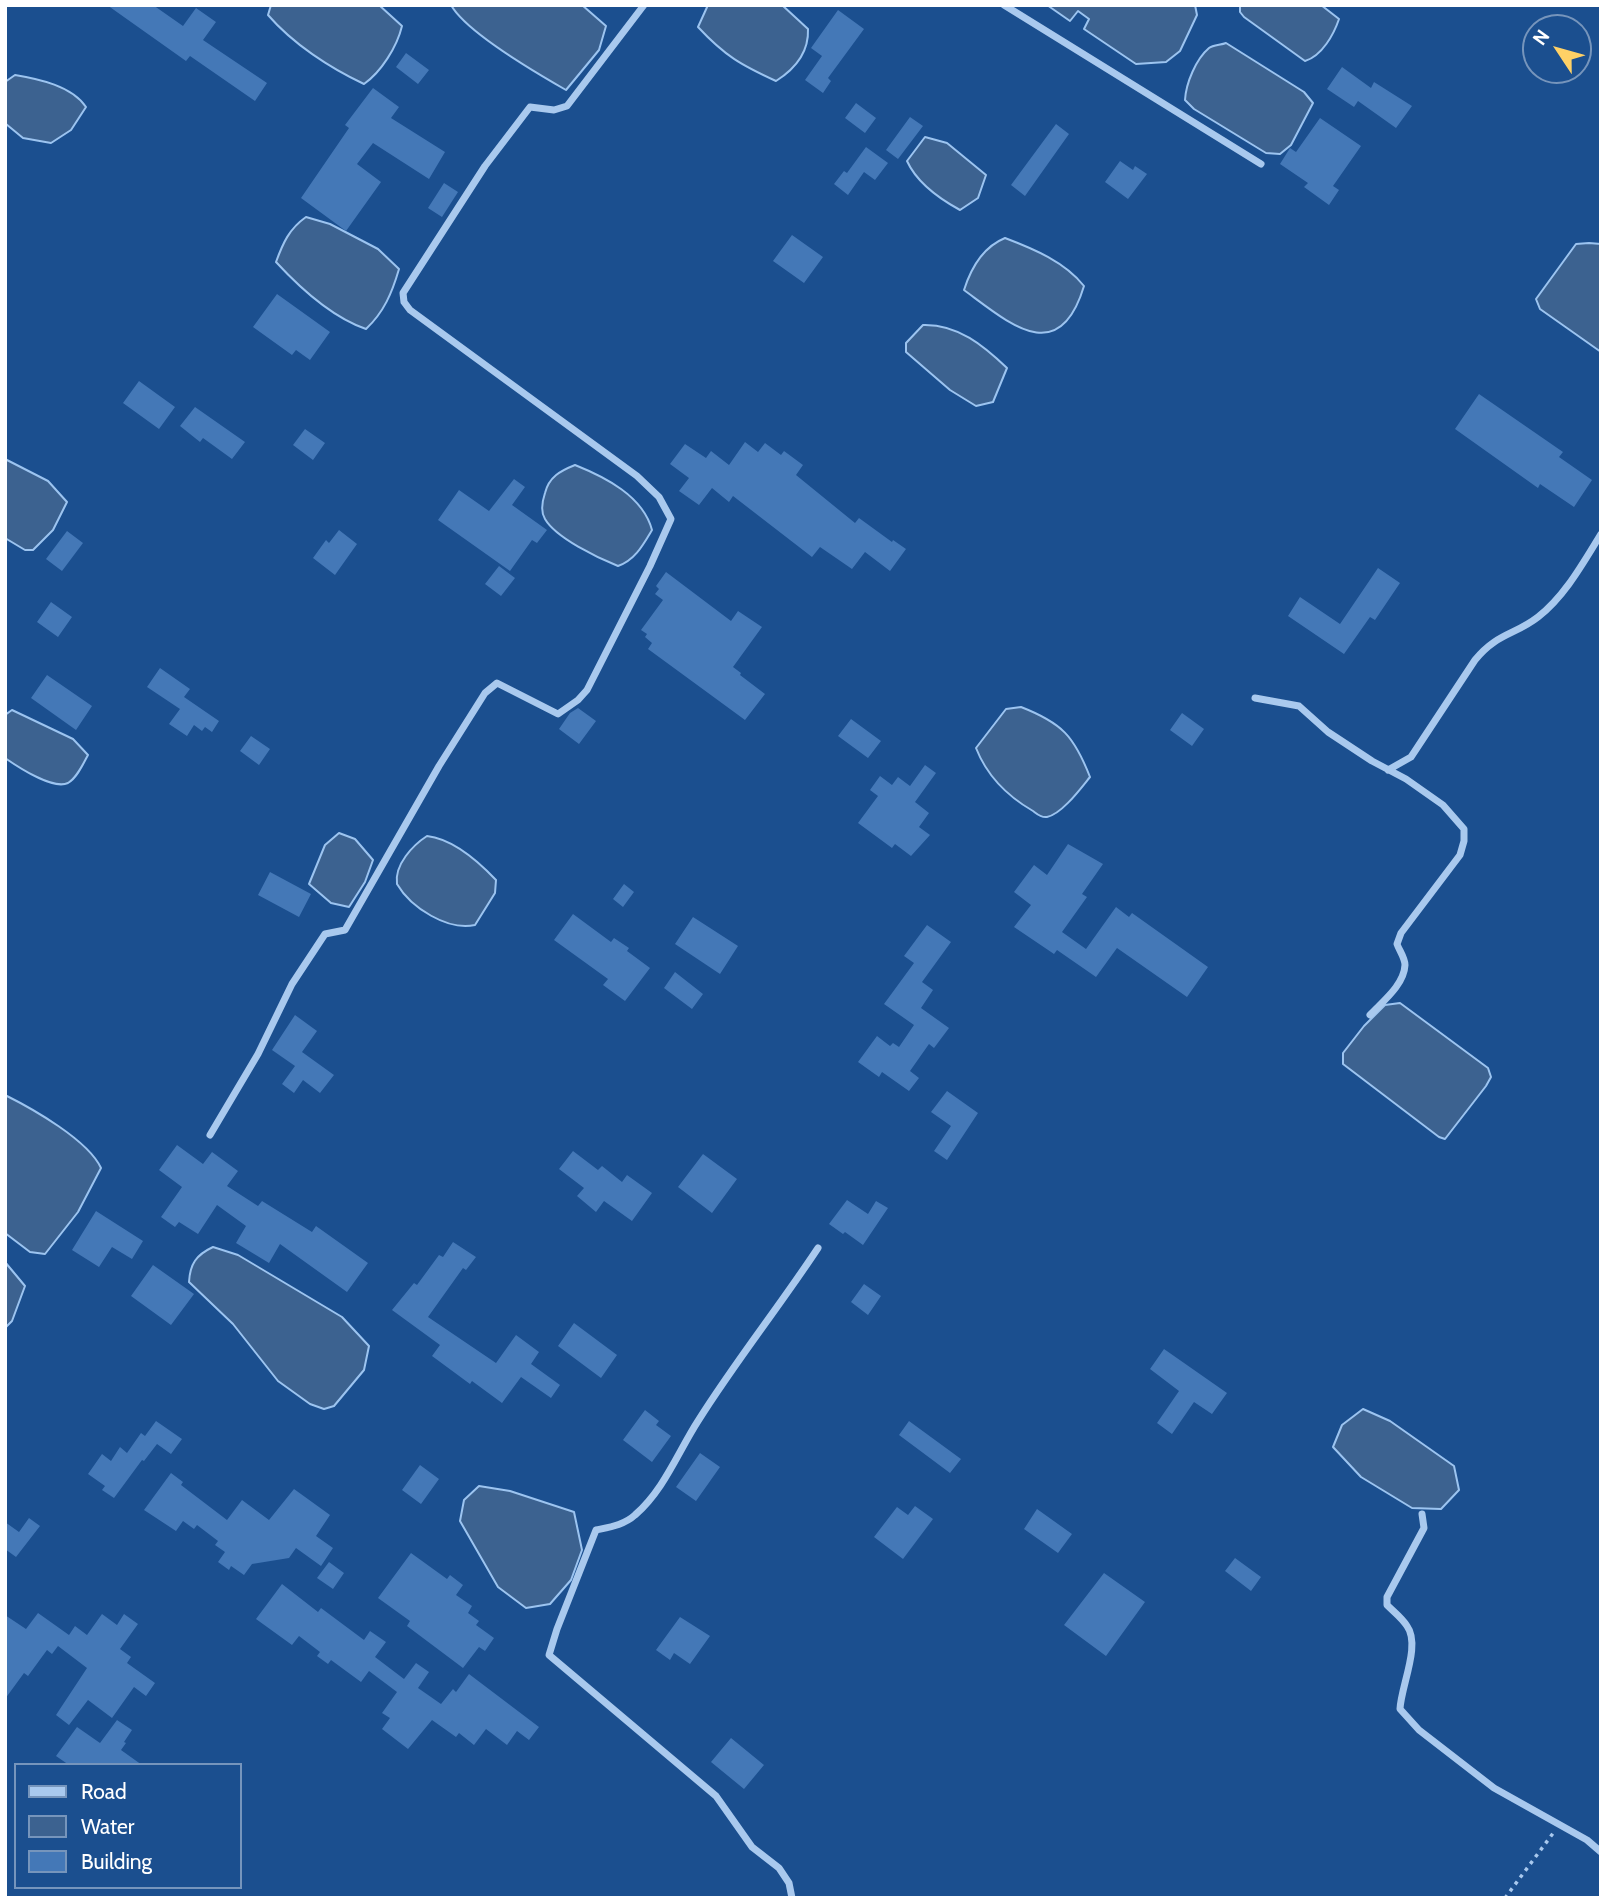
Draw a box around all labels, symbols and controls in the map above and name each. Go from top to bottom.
north arrow [1522,14,1592,84]
text: N [1528,25,1554,50]
legend [14,1763,242,1889]
text: Road [81,1779,127,1804]
text: Water [81,1814,134,1839]
text: Building [81,1849,152,1874]

